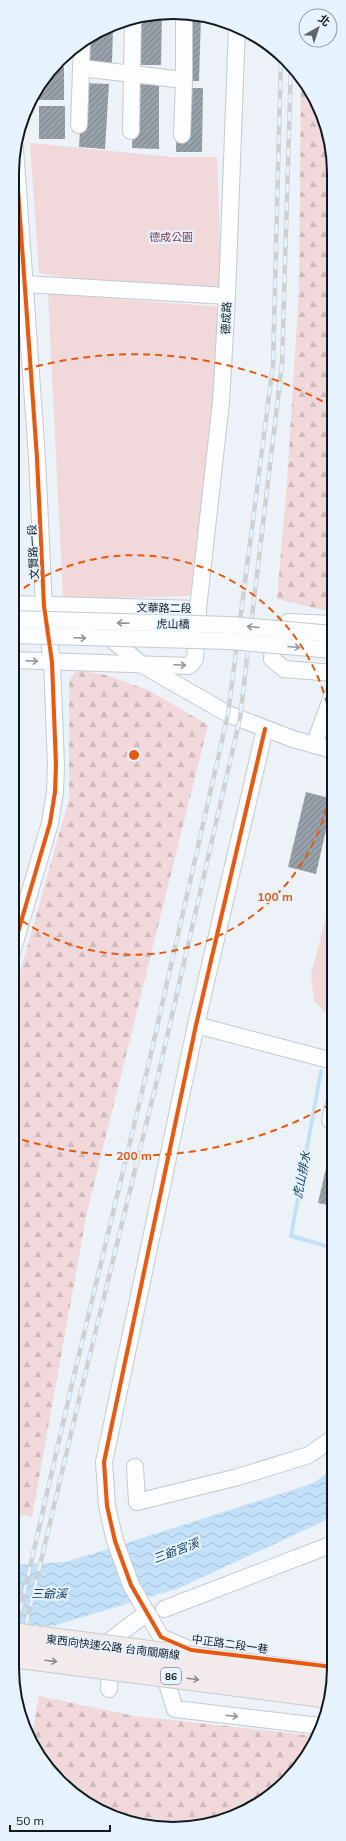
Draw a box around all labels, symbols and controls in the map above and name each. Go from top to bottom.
north arrow [298,8,338,48]
text: 北 [316,11,333,29]
park label: 德成公園 [149,230,193,244]
street label: 德成路 [218,301,234,335]
street label: 文賢路一段 [25,524,41,580]
street label: 文華路二段 [136,601,192,615]
street label: 虎山橋 [156,617,190,631]
one-way arrow [117,620,130,627]
one-way arrow [247,623,260,631]
one-way arrow [73,634,86,642]
one-way arrow [287,643,300,650]
one-way arrow [25,657,38,665]
one-way arrow [173,662,186,669]
centre of rings [127,748,141,762]
text: 100 m [257,889,293,904]
text: 200 m [116,1148,152,1163]
water label: 虎山排水 [290,1149,314,1200]
water label: 三爺宮溪 [151,1534,203,1566]
water label: 三爺溪 [31,1586,69,1601]
street label: 東西向快速公路 台南關廟線 [45,1632,181,1662]
street label: 中正路二段一巷 [191,1632,269,1656]
one-way arrow [44,1657,57,1665]
road number: 86 [161,1668,181,1684]
one-way arrow [187,1675,200,1683]
one-way arrow [225,1712,238,1719]
scale bar [10,1807,110,1833]
text: 50 m [16,1813,44,1828]

